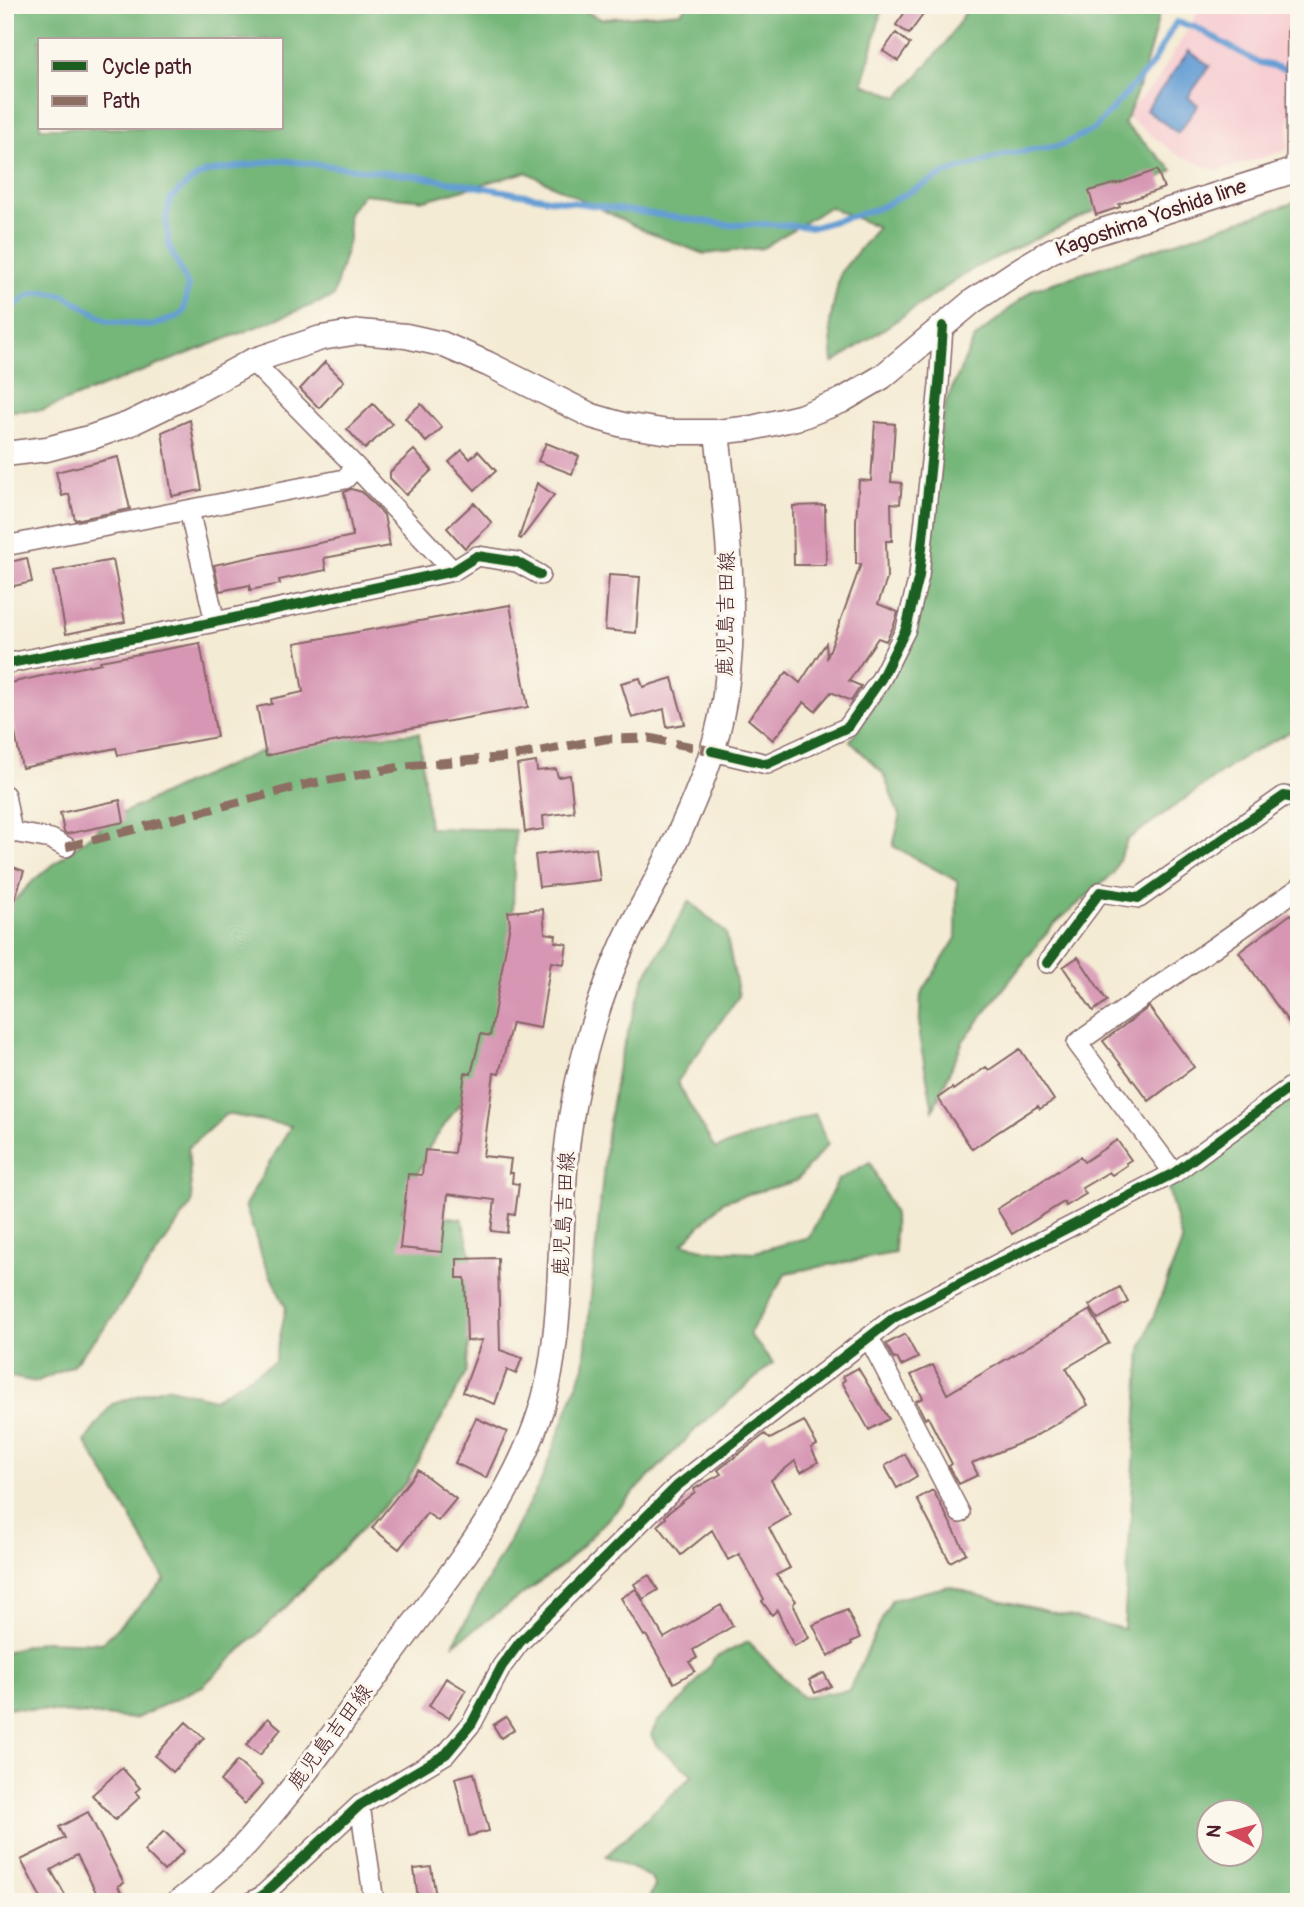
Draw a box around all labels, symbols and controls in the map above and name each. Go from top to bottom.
legend [38,38,284,130]
text: Cycle path [102,54,192,81]
text: Path [102,88,140,115]
street label: Kagoshima Yoshida line [1052,172,1251,263]
street label: 鹿児島吉田線 [711,551,741,677]
street label: 鹿児島吉田線 [547,1150,581,1278]
street label: 鹿児島吉田線 [281,1679,379,1795]
north arrow [1196,1798,1266,1868]
text: N [1201,1824,1227,1839]

